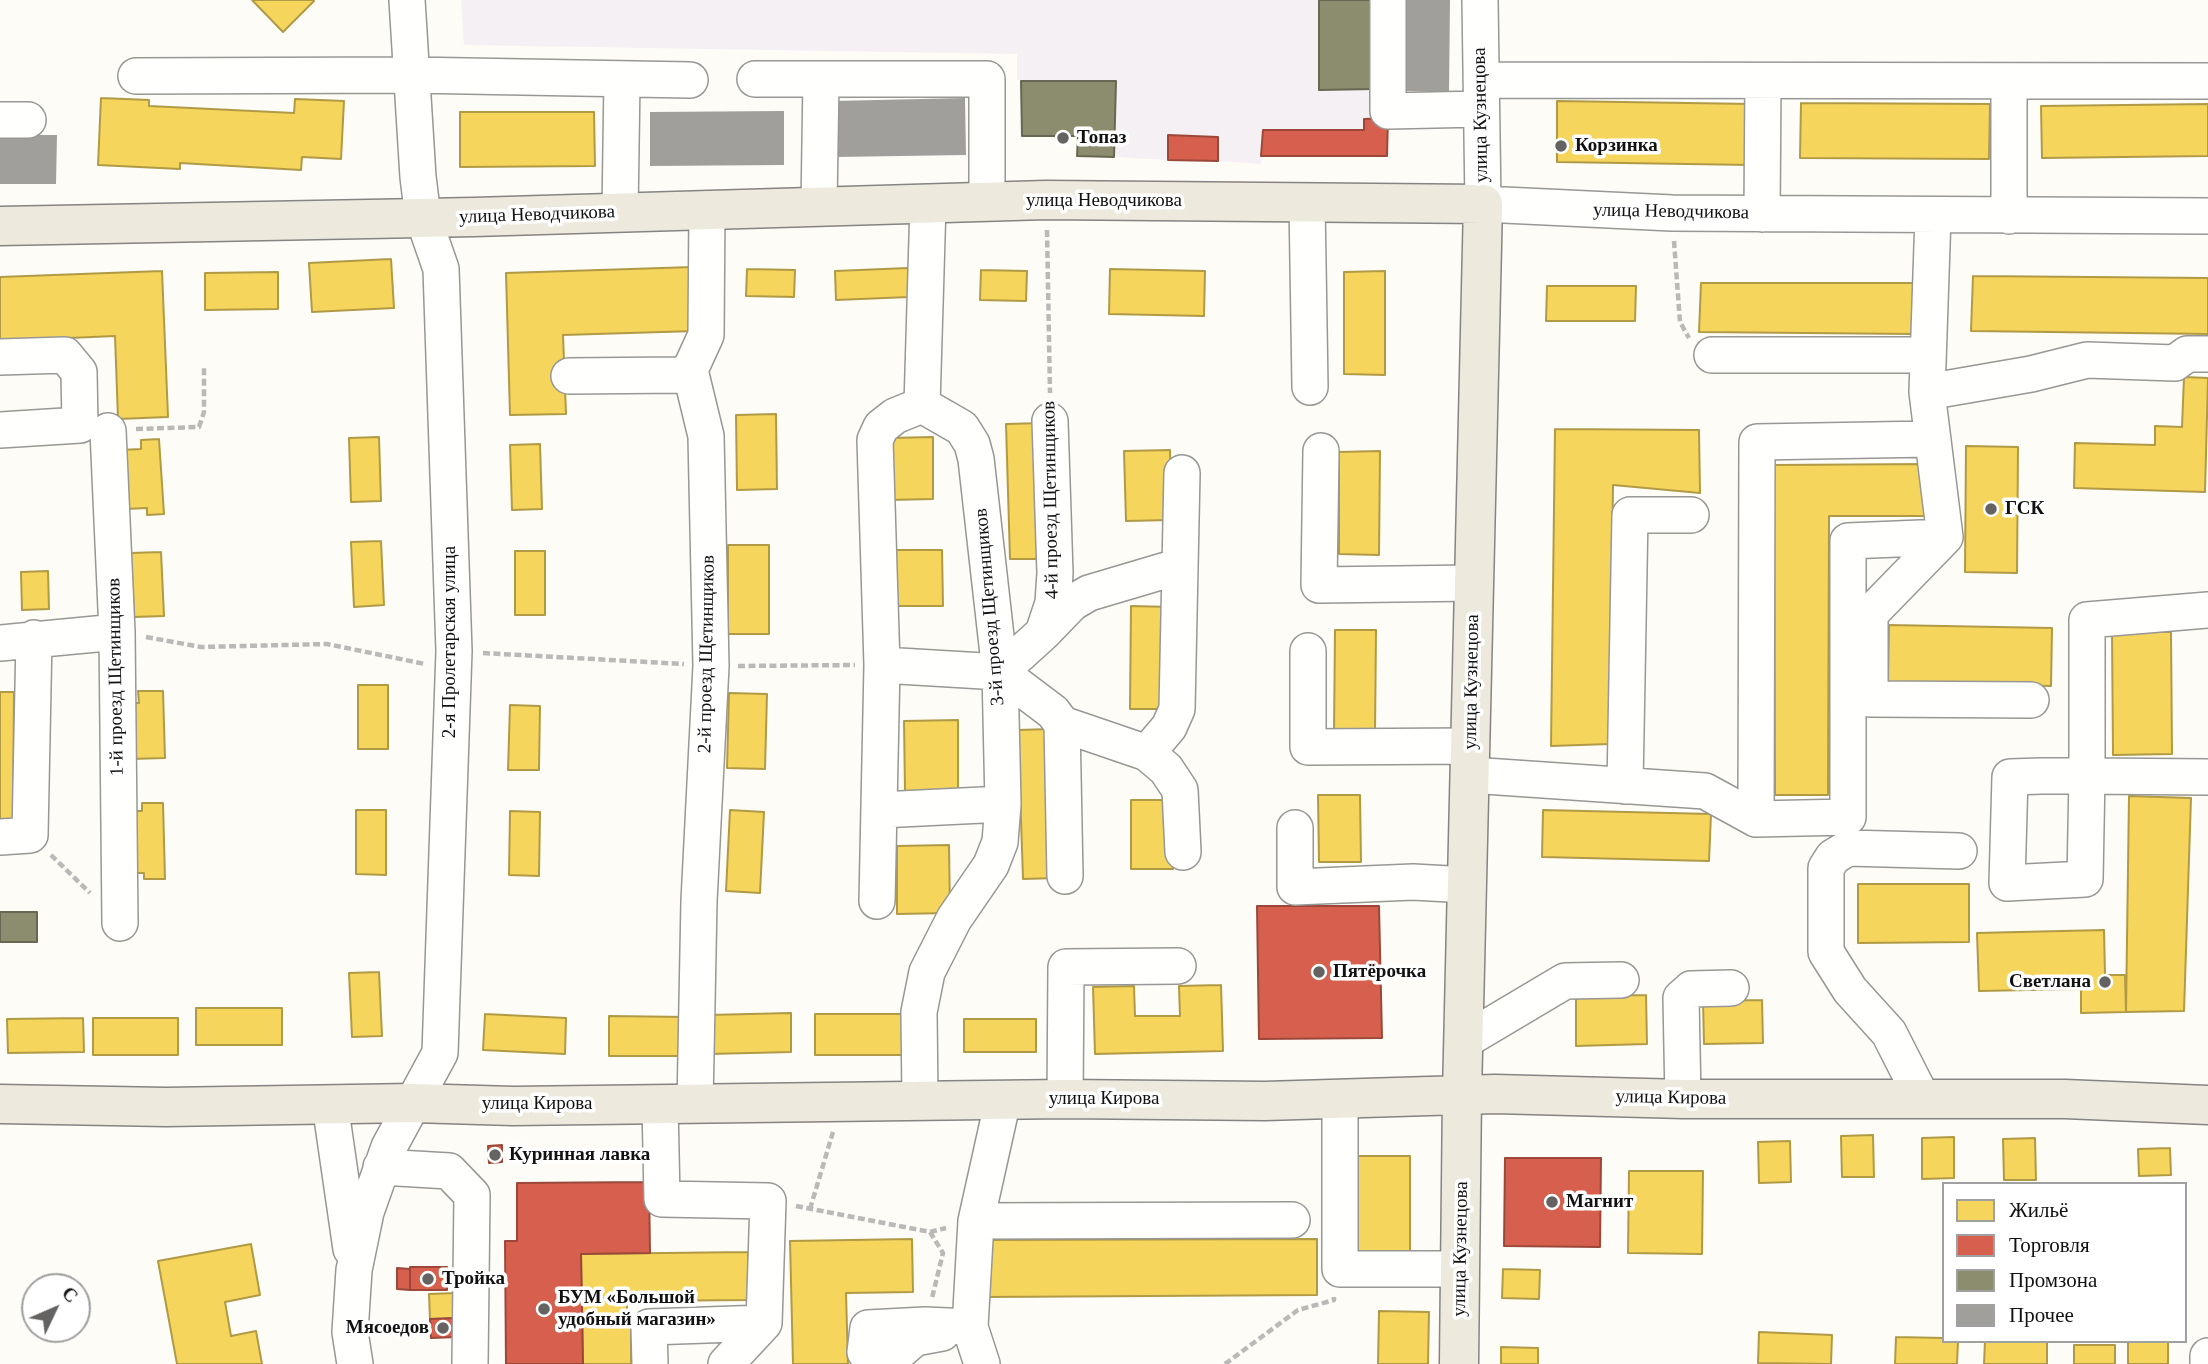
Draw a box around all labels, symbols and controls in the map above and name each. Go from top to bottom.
street label: улица Кузнецова [1468,47,1494,183]
place label: Топаз [1077,127,1126,149]
marker: Топаз [1055,130,1071,146]
place label: Корзинка [1575,135,1658,157]
marker: Корзинка [1553,138,1569,154]
street label: улица Неводчикова [1026,190,1182,212]
street label: улица Неводчикова [1593,199,1749,225]
street label: улица Неводчикова [459,201,615,229]
street label: 4-й проезд Щетинщиков [1038,401,1064,599]
place label: ГСК [2005,498,2044,520]
marker: ГСК [1983,501,1999,517]
street label: 3-й проезд Щетинщиков [970,507,1010,707]
street label: 2-я Пролетарская улица [439,546,461,738]
street label: 2-й проезд Щетинщиков [694,555,720,753]
street label: 1-й проезд Щетинщиков [103,578,129,776]
street label: улица Кузнецова [1459,614,1485,750]
place label: Пятёрочка [1333,961,1426,983]
marker: Пятёрочка [1311,964,1327,980]
place label: Светлана [2009,971,2091,993]
marker: Светлана [2097,974,2113,990]
street label: улица Кирова [1615,1086,1727,1110]
street label: улица Кирова [1049,1088,1159,1110]
street label: улица Кирова [482,1093,592,1115]
place label: Куринная лавка [509,1144,650,1166]
marker: Куринная лавка [487,1147,503,1163]
street label: улица Кузнецова [1448,1181,1474,1317]
legend [1942,1182,2187,1343]
place label: Магнит [1566,1191,1633,1213]
marker: Магнит [1544,1194,1560,1210]
text: Жильё [2009,1198,2068,1222]
text: Торговля [2009,1233,2090,1257]
place label: Тройка [442,1268,505,1290]
text: Промзона [2009,1268,2097,1292]
marker: Тройка [420,1271,436,1287]
north arrow [21,1273,91,1343]
text: С [58,1282,82,1307]
place label: БУМ «Большой удобный магазин» [558,1287,716,1331]
marker: БУМ «Большой удобный магазин» [536,1301,552,1317]
text: Прочее [2009,1303,2074,1327]
place label: Мясоедов [346,1317,429,1339]
marker: Мясоедов [435,1320,451,1336]

